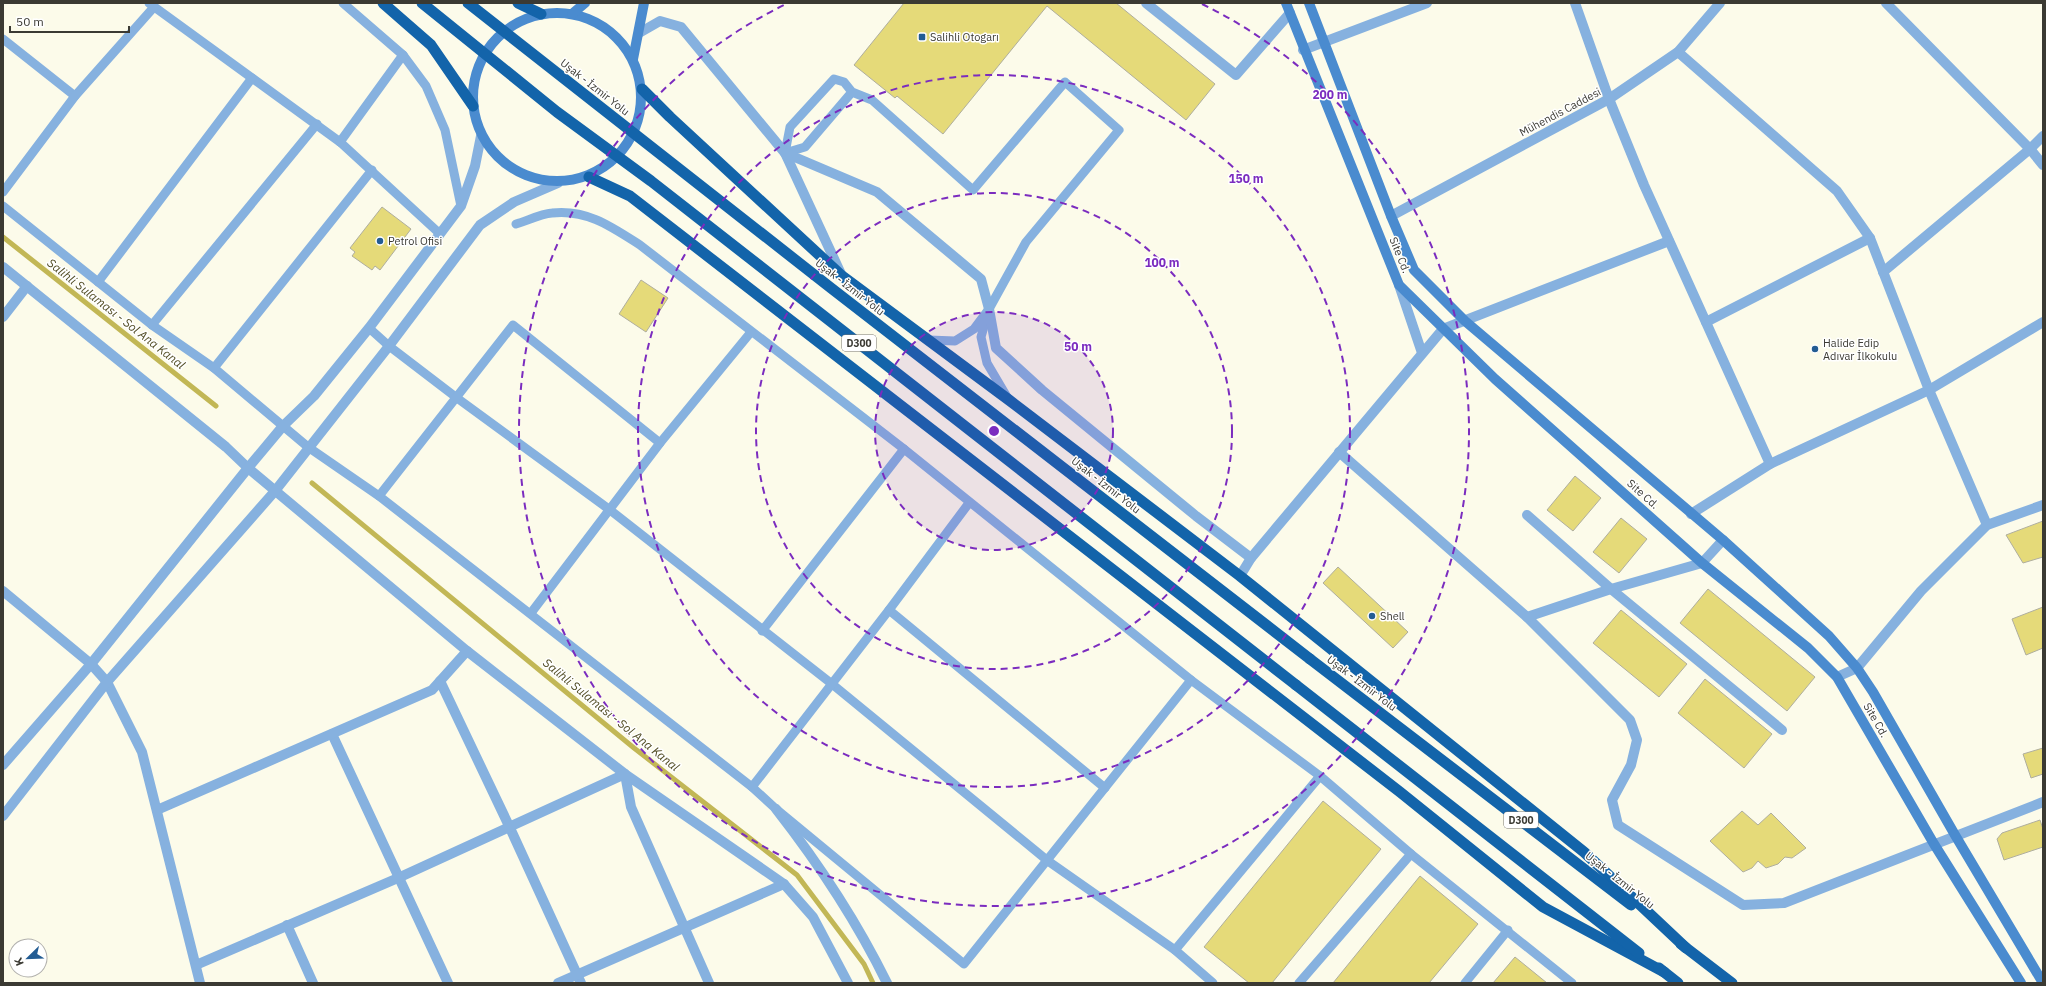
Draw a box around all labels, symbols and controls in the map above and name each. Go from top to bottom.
scale bar [10,8,129,34]
text: 50 m [16,14,44,29]
place label: Salihli Otogarı [930,30,999,44]
marker: Salihli Otogarı [917,32,927,42]
street label: Uşak - İzmir Yolu [558,56,632,118]
street label: Mühendis Caddesi [1517,85,1603,139]
text: 200 m [1312,87,1348,102]
text: 150 m [1228,171,1264,186]
place label: Petrol Ofisi [388,234,442,248]
street label: Site Cd. [1386,235,1414,275]
marker: Petrol Ofisi [375,236,385,246]
water label: Salihli Sulaması - Sol Ana Kanal [44,255,189,373]
text: 100 m [1144,255,1180,270]
street label: Uşak - İzmir Yolu [813,256,887,318]
road number: D300 [842,335,876,351]
place label: Halide Edip Adıvar İlkokulu [1823,336,1897,363]
text: 50 m [1064,339,1092,354]
marker: Halide Edip Adıvar İlkokulu [1810,344,1820,354]
centre of rings [987,424,1001,438]
street label: Uşak - İzmir Yolu [1069,454,1143,516]
street label: Site Cd. [1624,476,1662,512]
place label: Shell [1380,609,1405,623]
marker: Shell [1367,611,1377,621]
street label: Uşak - İzmir Yolu [1324,652,1400,714]
water label: Salihli Sulaması - Sol Ana Kanal [540,655,683,775]
street label: Site Cd. [1860,700,1892,740]
road number: D300 [1504,812,1538,828]
street label: Uşak - İzmir Yolu [1583,849,1657,911]
north arrow [8,938,48,978]
text: K [11,955,27,968]

